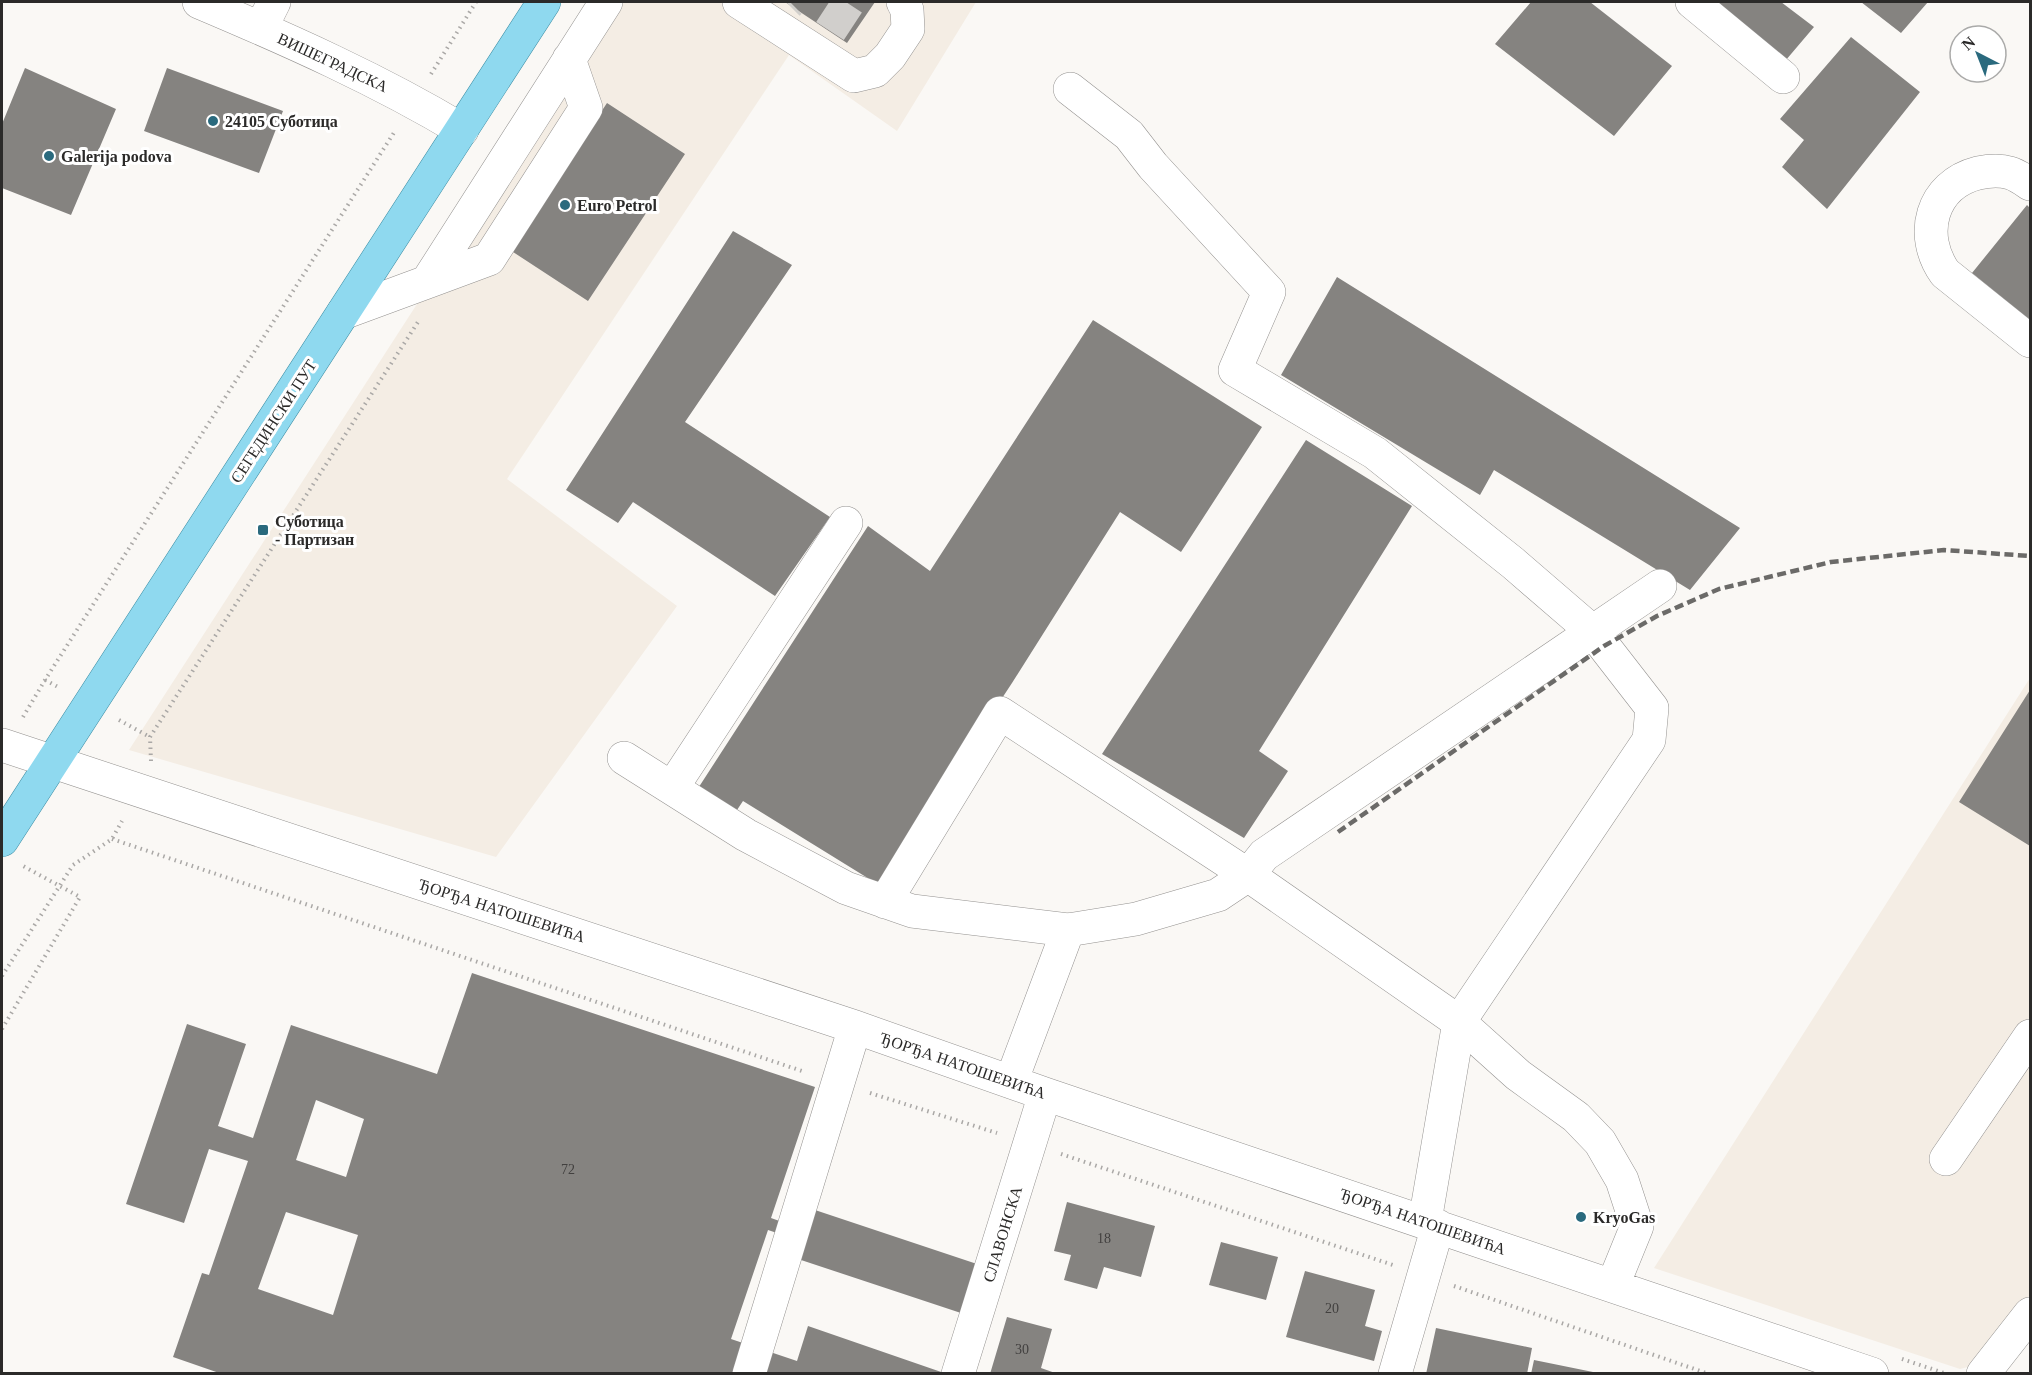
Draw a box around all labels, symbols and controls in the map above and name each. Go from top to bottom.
north arrow [1948,24,2008,84]
street label: ВИШЕГРАДСКА [275,29,391,97]
text: N [1958,33,1979,53]
place label: 24105 Суботица [225,113,338,131]
marker: 24105 Суботица [206,114,220,128]
place label: Galerija podova [61,148,172,166]
marker: Galerija podova [42,149,56,163]
place label: Euro Petrol [577,197,657,214]
marker: Euro Petrol [558,198,572,212]
street label: СЕГЕДИНСКИ ПУТ [227,356,320,486]
place label: Суботица - Партизан [275,513,354,549]
marker: Суботица - Партизан [256,523,270,537]
street label: ЂОРЂА НАТОШЕВИЋА [416,875,588,947]
street label: ЂОРЂА НАТОШЕВИЋА [877,1029,1048,1103]
house number: 72 [561,1162,575,1177]
street label: СЛАВОНСКА [980,1184,1025,1284]
street label: ЂОРЂА НАТОШЕВИЋА [1337,1185,1508,1259]
place label: KryoGas [1593,1209,1655,1227]
marker: KryoGas [1574,1210,1588,1224]
house number: 18 [1097,1231,1111,1246]
house number: 20 [1325,1301,1339,1316]
house number: 30 [1015,1342,1029,1357]

